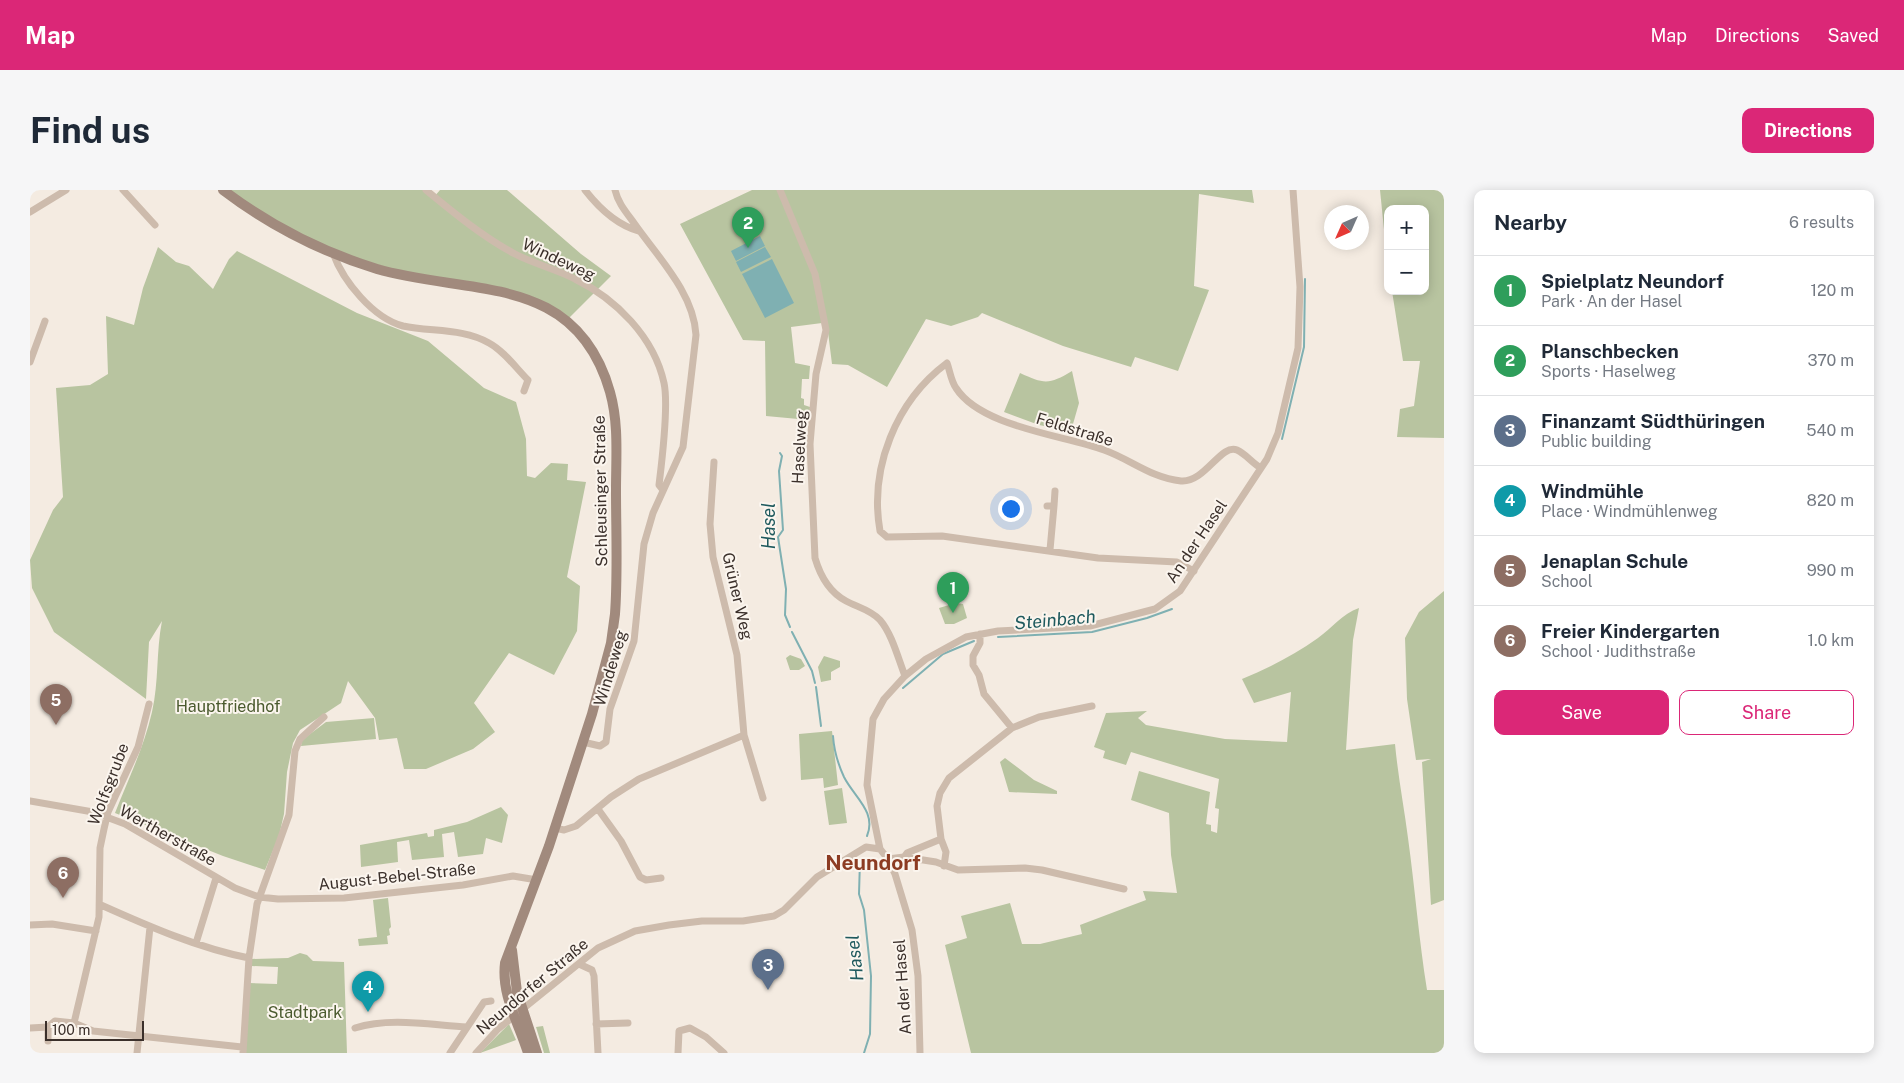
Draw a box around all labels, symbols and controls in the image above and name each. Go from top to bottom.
text: Map [25,21,75,49]
text: Map [1650,25,1687,46]
text: Directions [1715,25,1800,46]
text: Saved [1828,25,1879,46]
button: Directions [1742,108,1874,153]
text: Find us [30,110,150,151]
north arrow [1324,205,1369,250]
map controls [1384,205,1429,295]
button: + [1384,205,1429,250]
pin: 2 [732,207,764,248]
text: Nearby [1494,210,1567,235]
text: 6 results [1789,213,1854,232]
street label: Windeweg [519,234,598,285]
button: − [1384,250,1429,295]
text: Spielplatz Neundorf [1541,270,1724,292]
text: 1 [1507,281,1513,300]
text: 120 m [1810,281,1854,300]
text: Park · An der Hasel [1541,292,1682,311]
text: Planschbecken [1541,340,1679,362]
text: 2 [1505,351,1515,370]
text: 370 m [1807,351,1854,370]
text: Sports · Haselweg [1541,362,1676,381]
street label: Feldstraße [1034,409,1116,450]
street label: Haselweg [788,410,811,484]
text: Finanzamt Südthüringen [1541,410,1765,432]
street label: Schleusinger Straße [590,415,611,567]
text: 3 [1505,421,1515,440]
text: 540 m [1806,421,1854,440]
text: Public building [1541,432,1652,451]
text: Windmühle [1541,480,1644,502]
text: 4 [1505,491,1515,510]
text: 820 m [1807,491,1854,510]
your location [998,496,1024,522]
street label: An der Hasel [1162,496,1231,586]
text: Place · Windmühlenweg [1541,502,1718,521]
water label: Hasel [758,503,779,549]
text: Jenaplan Schule [1541,550,1688,572]
street label: Grüner Weg [718,551,757,642]
text: 5 [1505,561,1515,580]
text: 990 m [1807,561,1854,580]
pin: 1 [937,572,969,613]
text: School [1541,572,1592,591]
water label: Steinbach [1013,605,1097,634]
text: Freier Kindergarten [1541,620,1720,642]
street label: Windeweg [590,628,631,708]
text: 6 [1505,631,1515,650]
text: 1.0 km [1807,631,1854,650]
text: School · Judithstraße [1541,642,1696,661]
pin: 5 [40,684,72,725]
button: Save [1494,690,1669,735]
button: Share [1679,690,1854,735]
park label: Hauptfriedhof [176,697,280,716]
street label: Wolfsgrube [84,740,133,828]
street label: Wertherstraße [116,801,219,870]
district label: Neundorf [825,850,921,875]
pin: 6 [47,857,79,898]
street label: August-Bebel-Straße [318,859,477,894]
street label: Neundorfer Straße [473,934,592,1039]
water label: Hasel [842,934,867,982]
street label: An der Hasel [890,938,915,1036]
pin: 3 [752,949,784,990]
pin: 4 [352,971,384,1012]
park label: Stadtpark [268,1003,342,1022]
scale bar [45,1018,144,1041]
text: 100 m [52,1022,90,1038]

